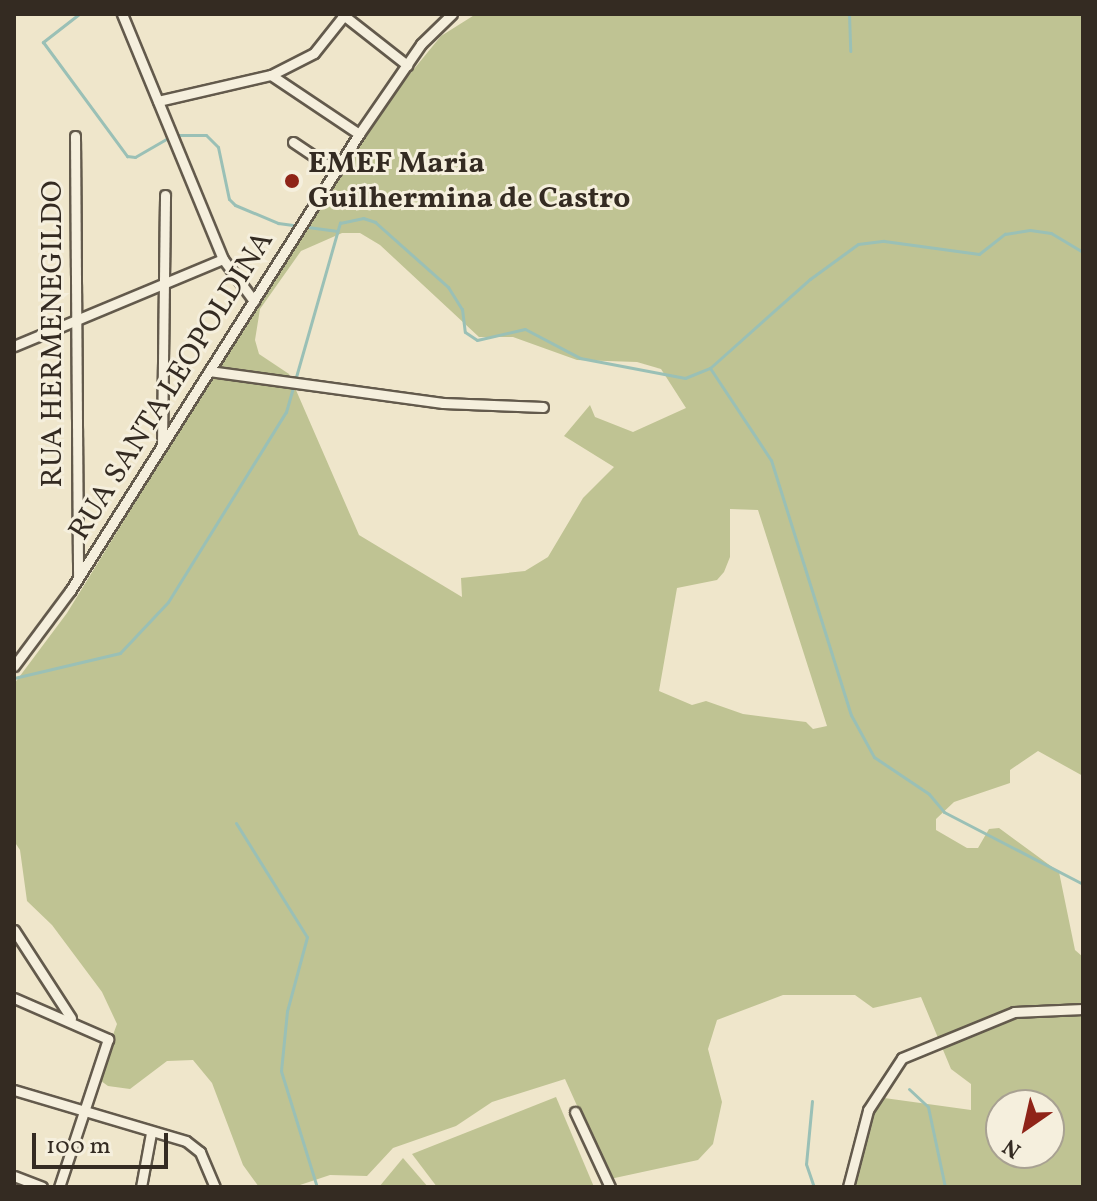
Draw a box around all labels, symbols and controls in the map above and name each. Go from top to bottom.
place label: EMEF Maria Guilhermina de Castro [308,146,630,216]
marker: EMEF Maria Guilhermina de Castro [283,172,301,190]
street label: RUA HERMENEGILDO [35,180,71,488]
street label: RUA SANTA LEOPOLDINA [62,225,282,547]
north arrow [985,1089,1065,1169]
scale bar [36,1117,172,1167]
text: 100 m [46,1130,111,1164]
text: N [997,1130,1028,1165]

